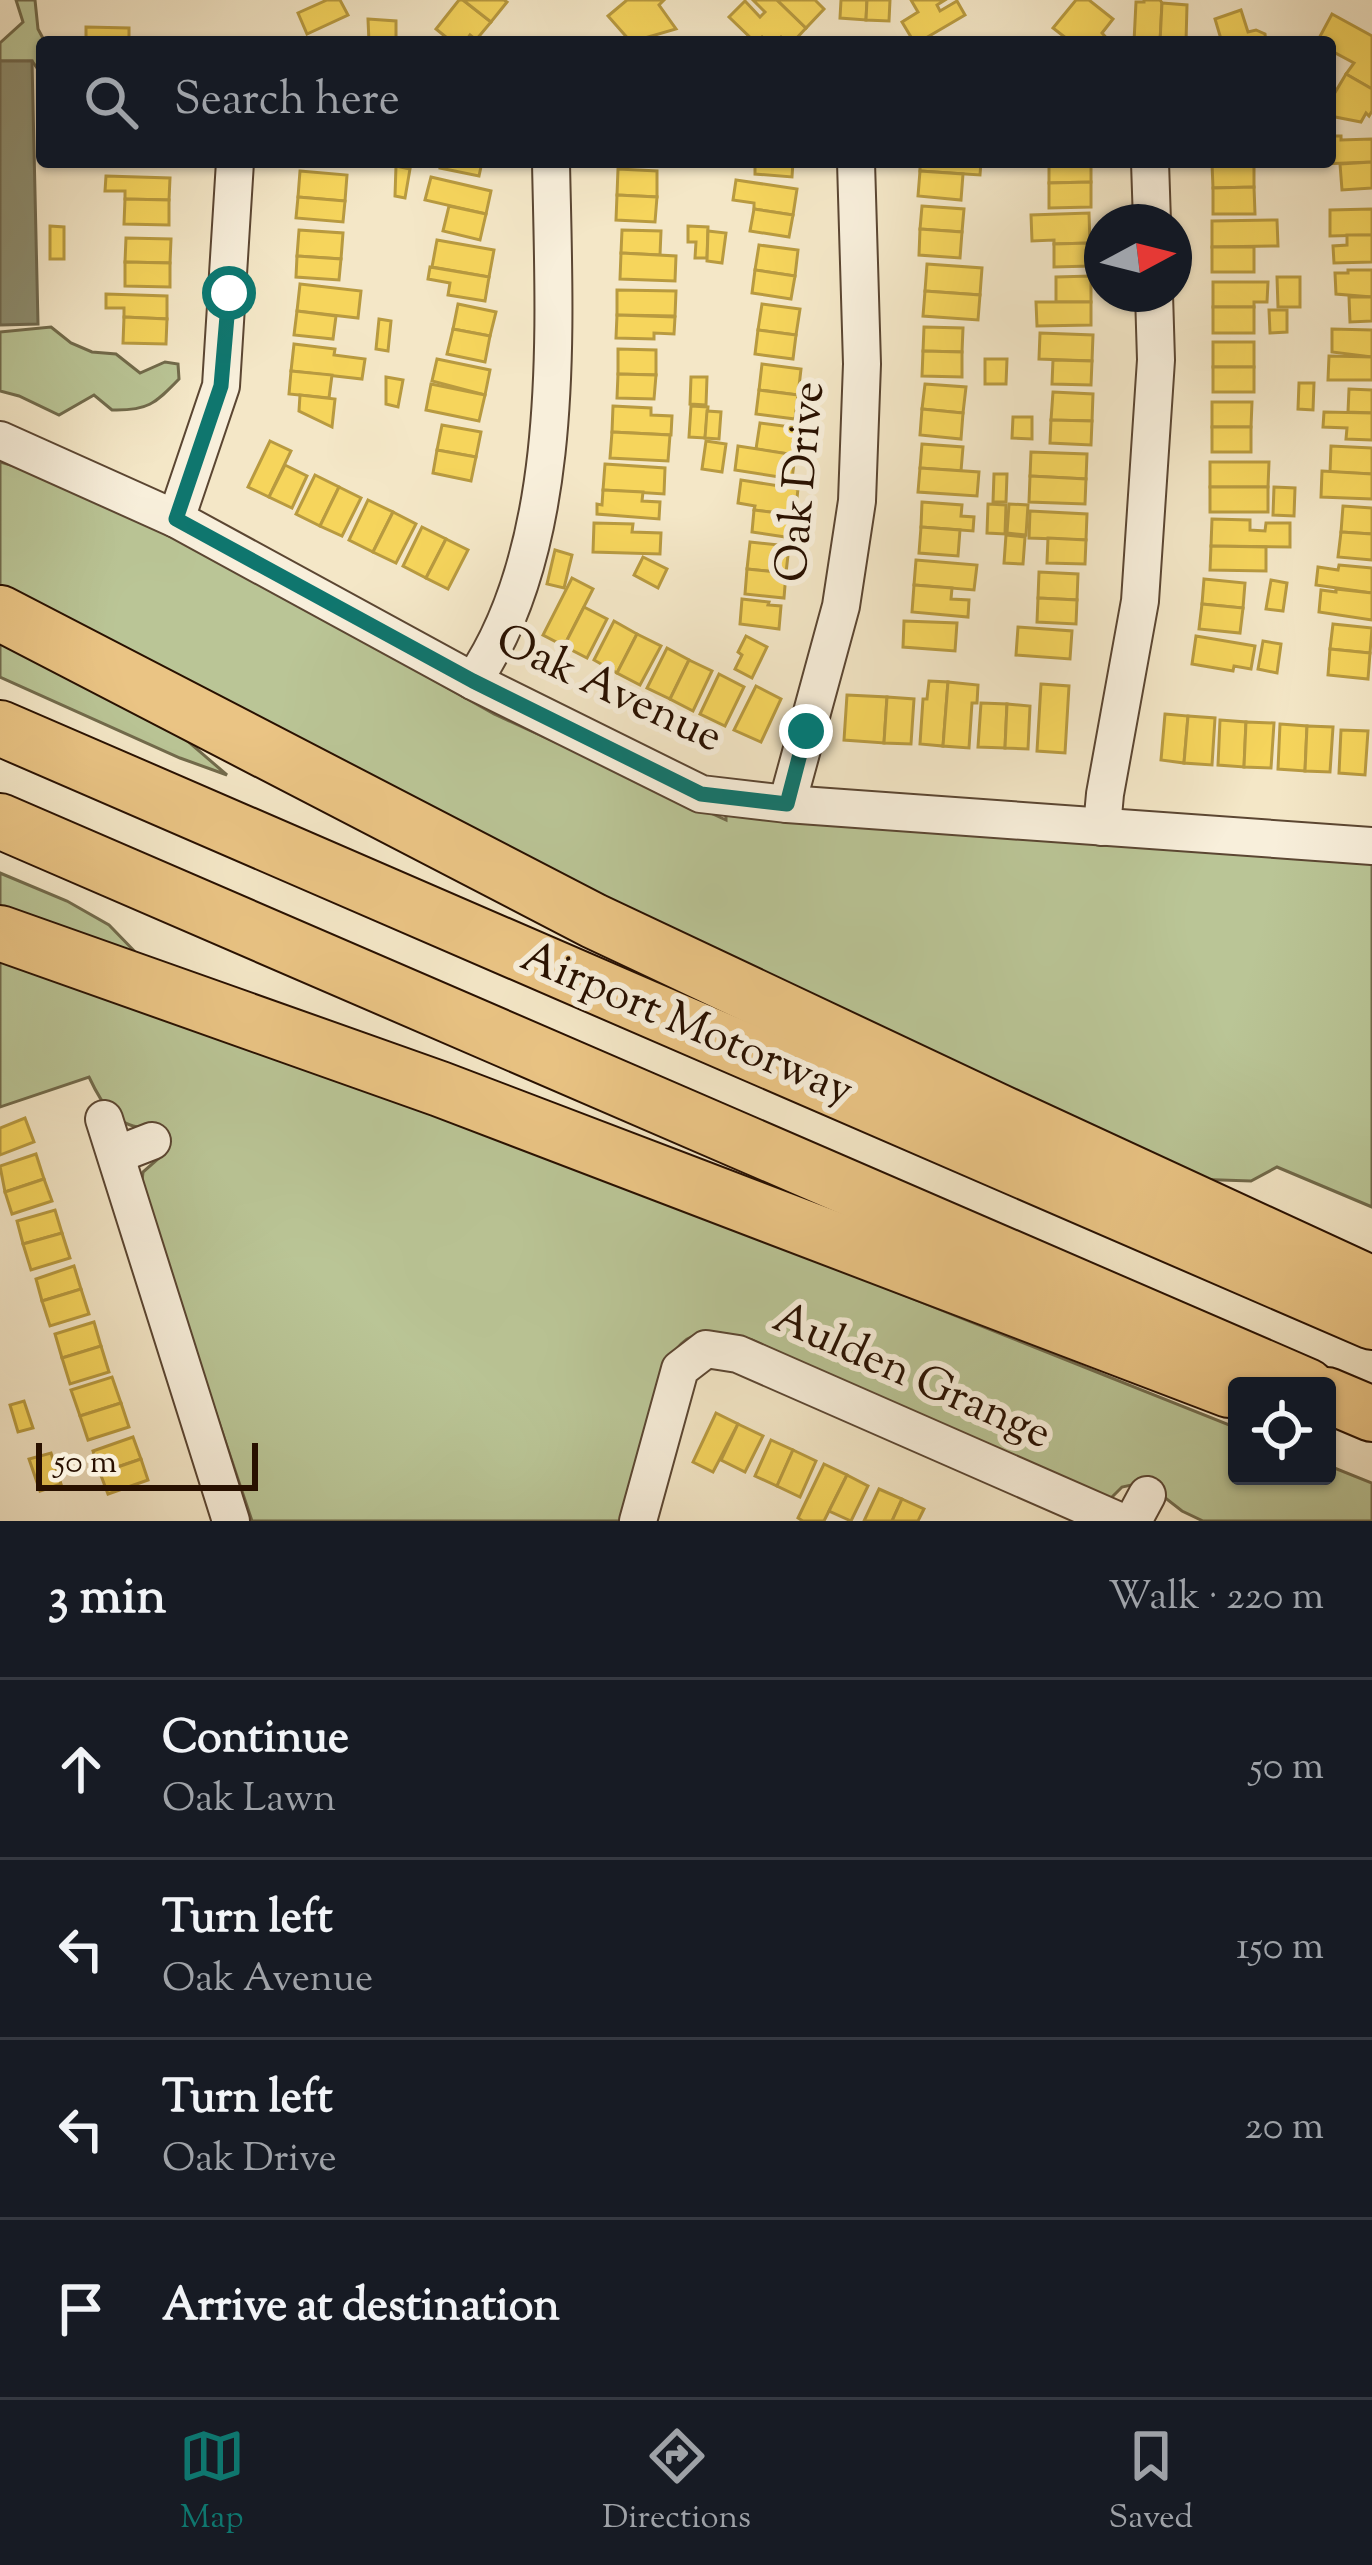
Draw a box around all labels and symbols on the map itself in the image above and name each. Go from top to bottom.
north arrow [1084,204,1192,312]
route start [202,266,256,320]
street label: Oak Drive [762,379,844,585]
street label: Oak Avenue [484,610,732,772]
route end [779,704,833,758]
street label: Airport Motorway [510,927,862,1125]
street label: Aulden Grange [761,1288,1061,1468]
scale bar [36,1437,258,1490]

